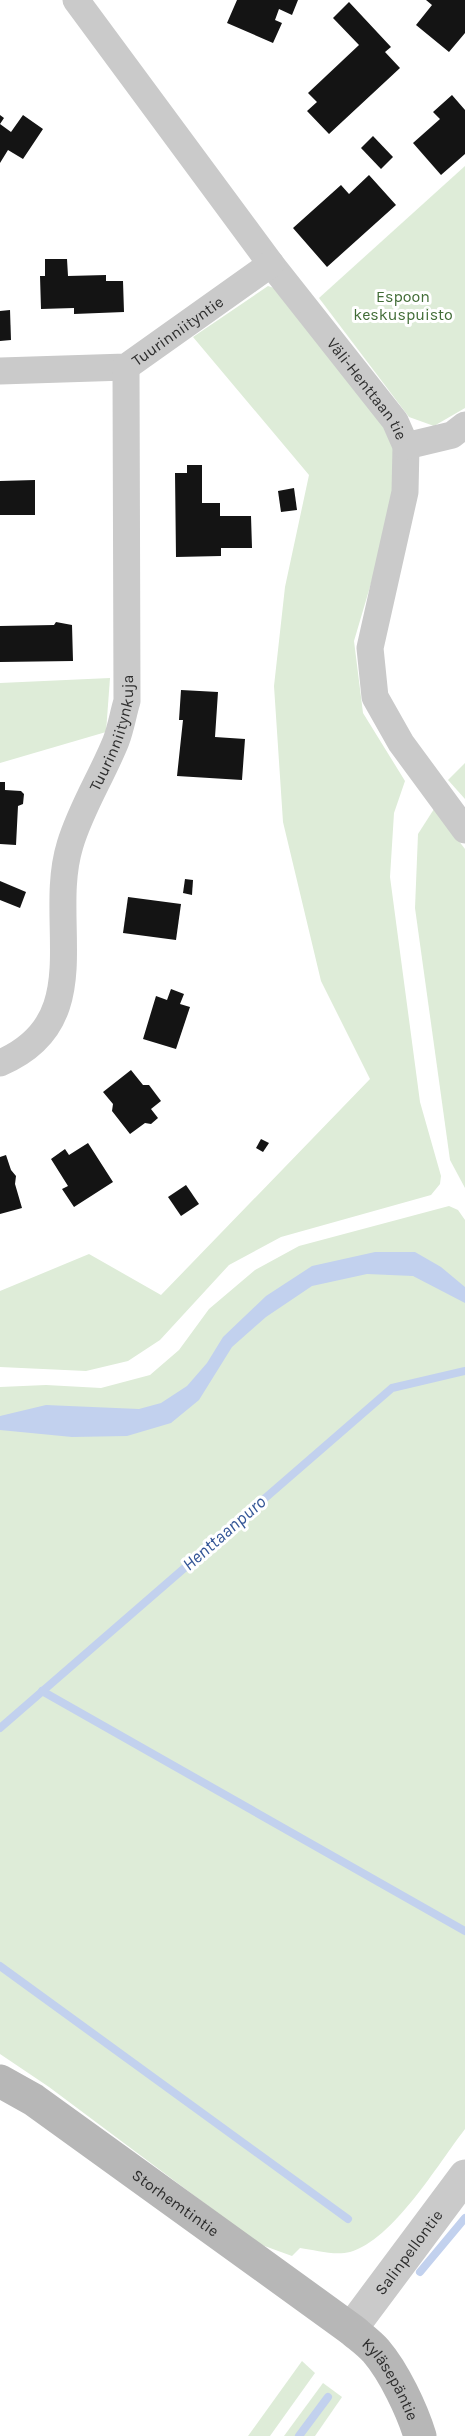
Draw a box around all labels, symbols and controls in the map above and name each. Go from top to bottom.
park label: Espoon keskuspuisto [353,287,453,324]
street label: Tuurinniityntie [128,292,227,370]
street label: Väli-Henttaan tie [323,334,411,442]
street label: Tuurinniitynkuja [85,675,137,794]
water label: Henttaanpuro [178,1491,270,1575]
street label: Storhemtintie [129,2165,223,2240]
street label: Salinpellontie [370,2206,446,2298]
street label: Kyläsepäntie [359,2333,423,2423]

